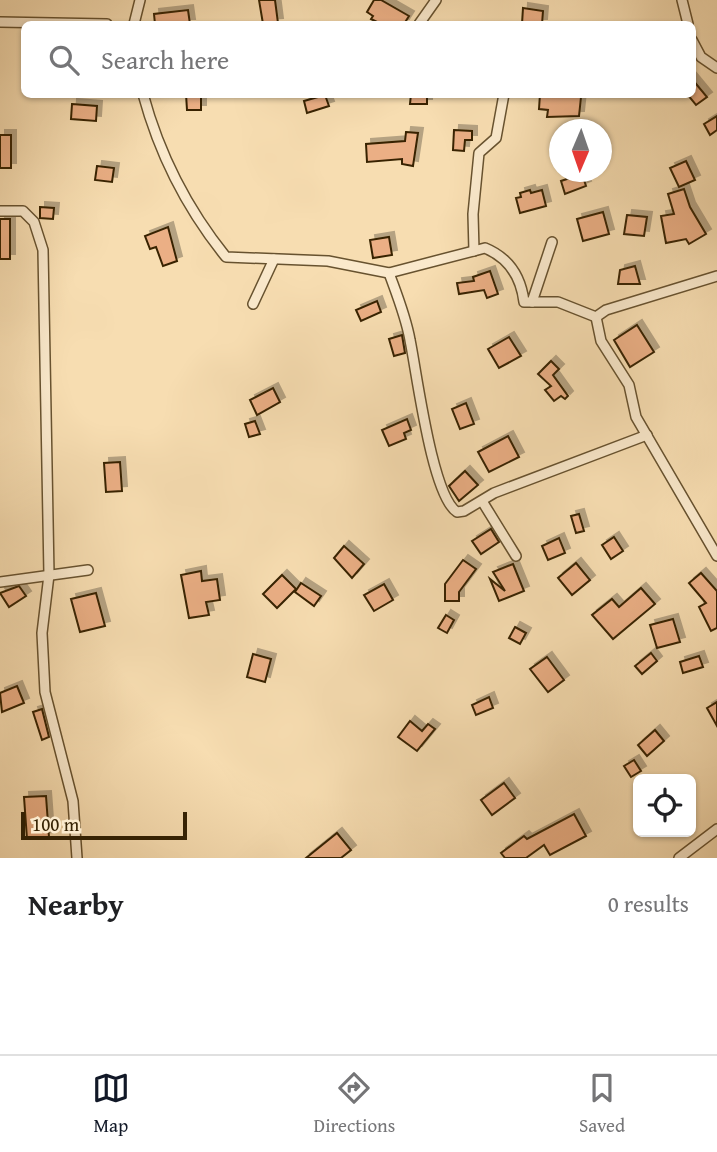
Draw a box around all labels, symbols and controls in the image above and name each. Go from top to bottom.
search box [21,21,696,98]
text: Search here [101,40,229,79]
icon: search [45,41,83,79]
north arrow [549,119,612,182]
map controls [633,774,696,837]
button: locate [633,774,696,837]
scale bar [21,809,187,841]
text: 100 m [32,810,79,838]
text: Nearby [28,882,124,926]
text: 0 results [608,887,689,920]
tab: Map [92,1069,130,1139]
tab: Directions [314,1069,395,1139]
tab: Saved [579,1069,625,1139]

